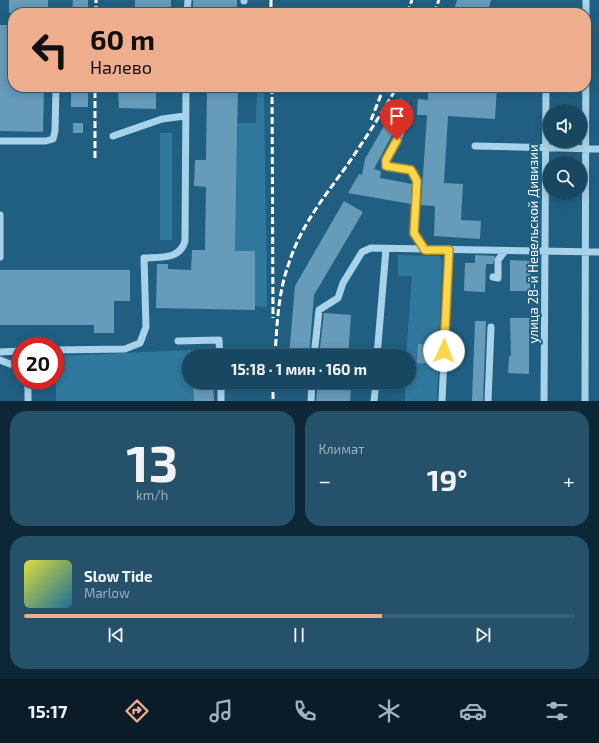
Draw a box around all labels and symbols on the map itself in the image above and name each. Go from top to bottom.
pin [380,99,414,140]
street label: улица 28-й Невельской Дивизии [525,144,541,344]
position arrow [423,330,465,372]
speed limit sign: 20 [12,337,64,389]

